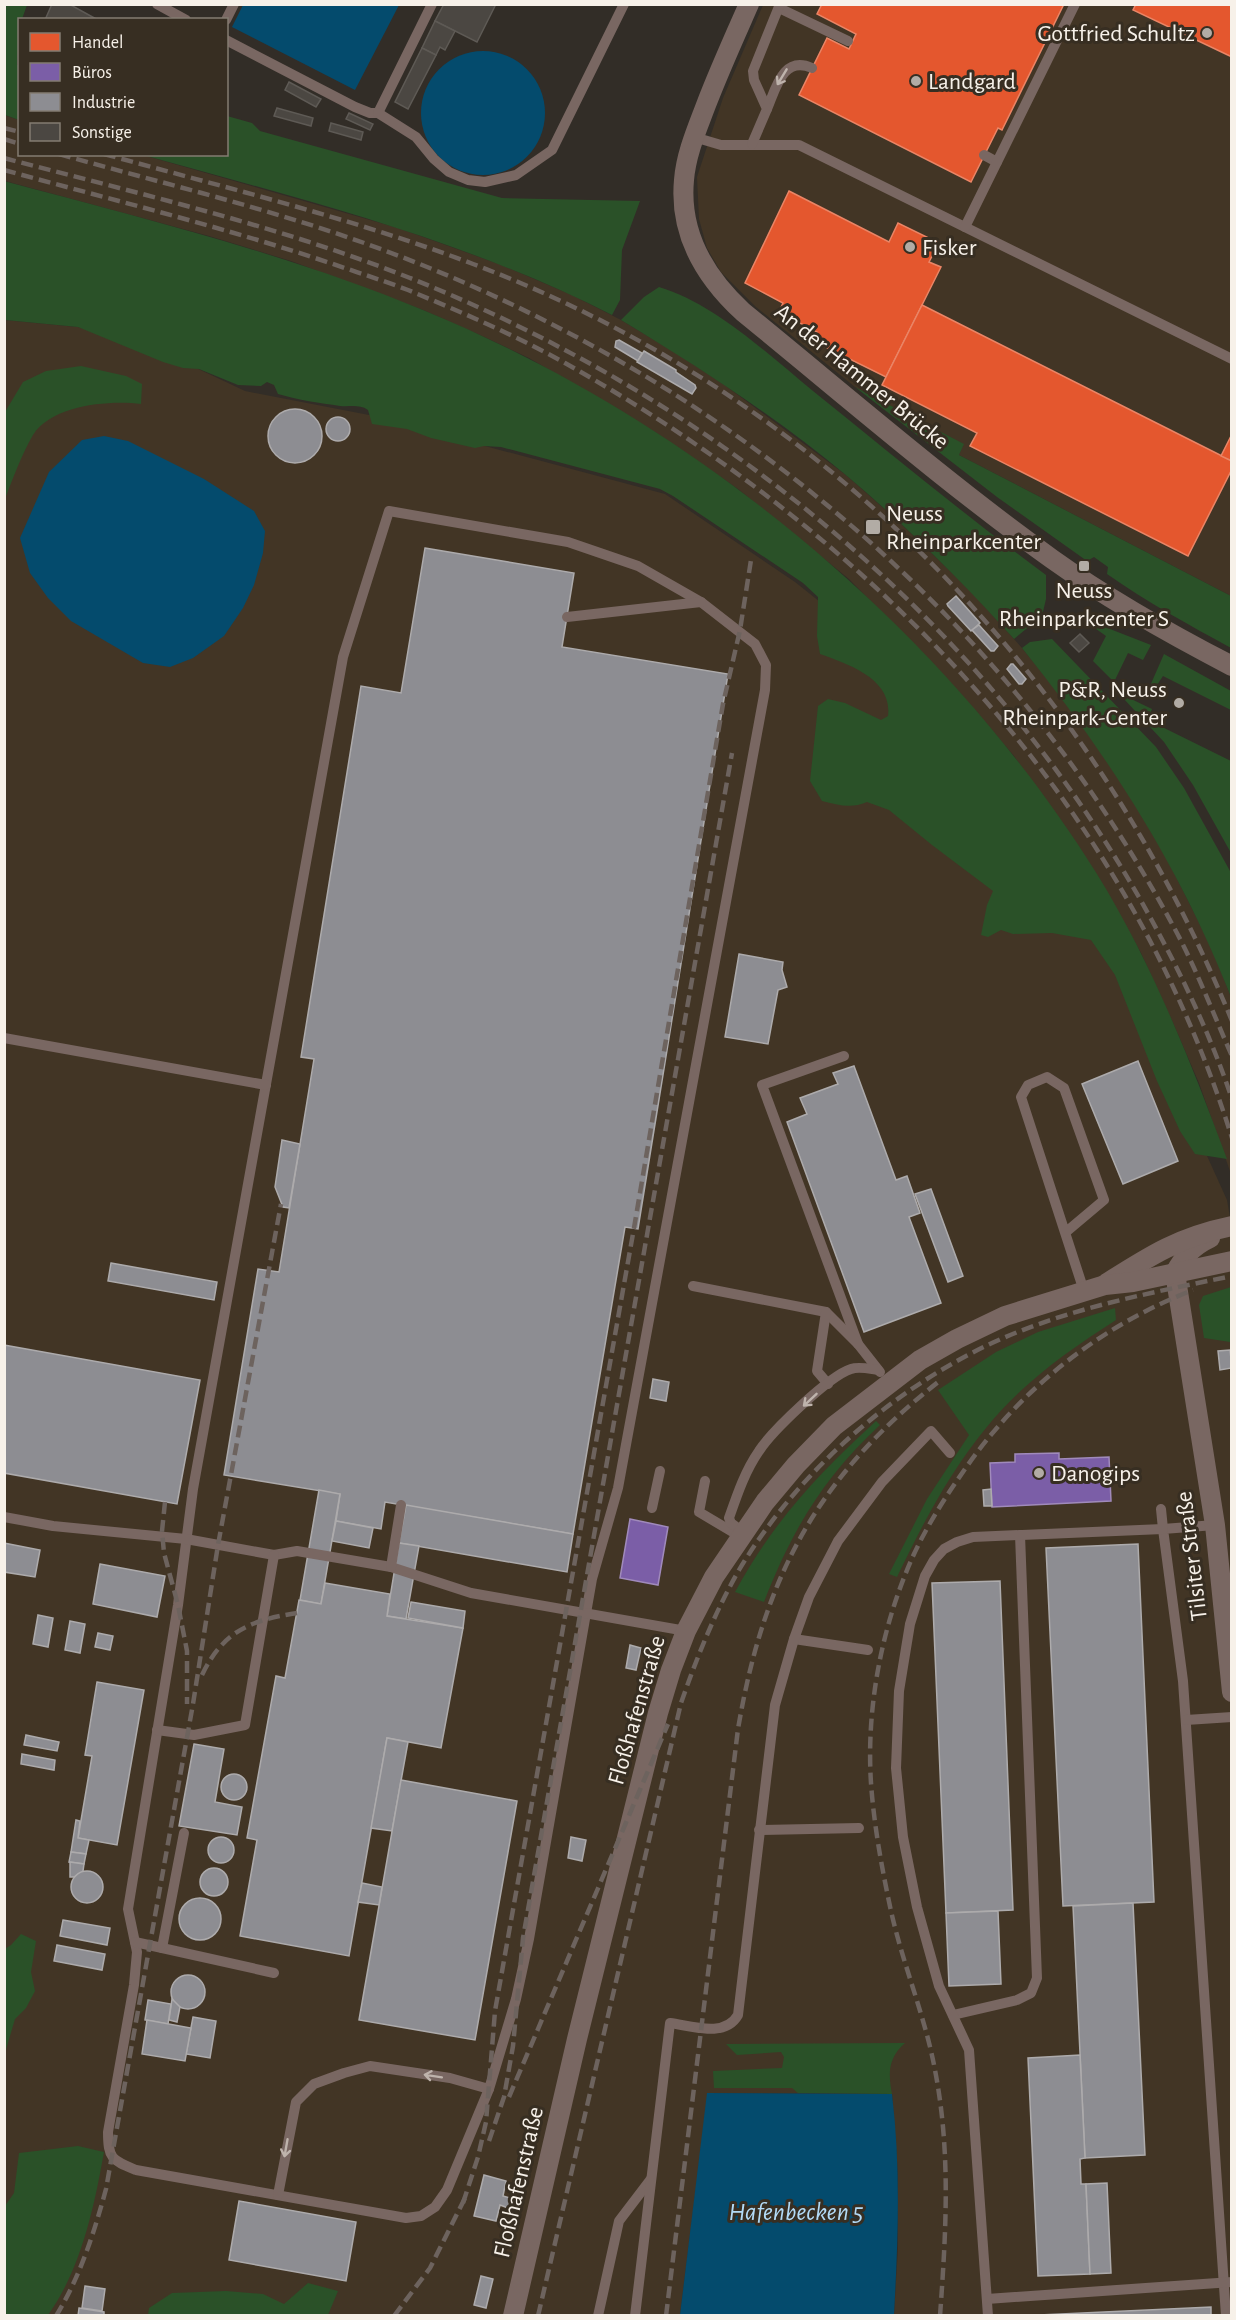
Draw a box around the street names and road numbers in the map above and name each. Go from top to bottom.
street label: An der Hammer Brücke [770,299,953,454]
street label: Tilsiter Straße [1172,1490,1212,1622]
street label: Floßhafenstraße [604,1633,670,1788]
street label: Floßhafenstraße [490,2104,548,2260]

